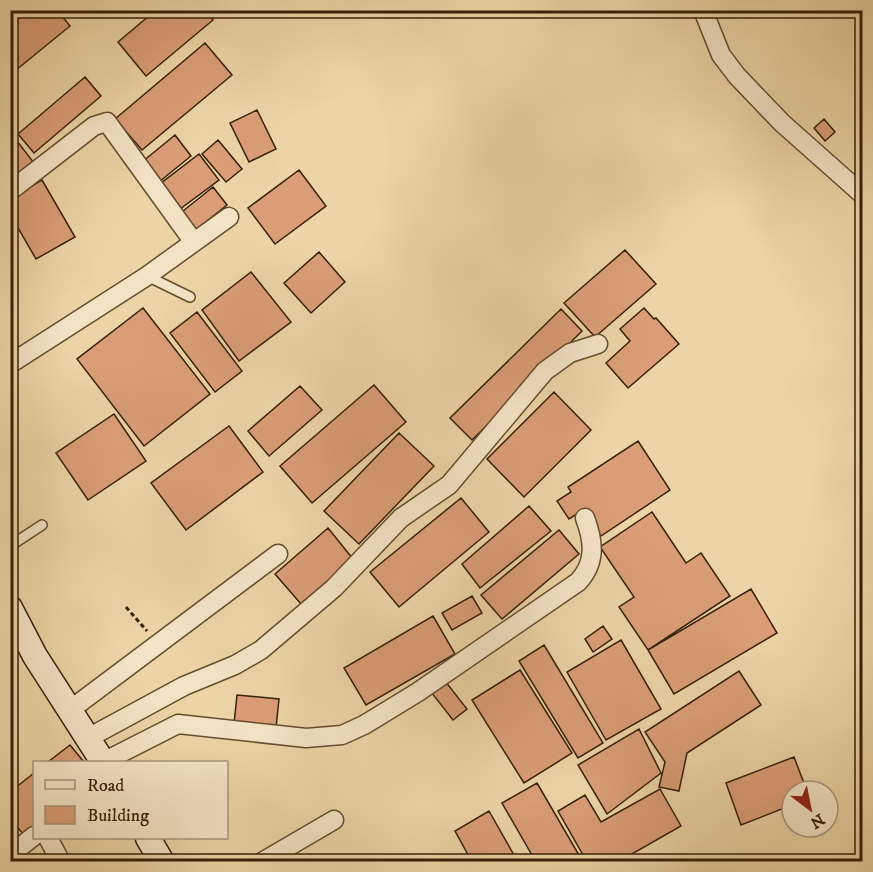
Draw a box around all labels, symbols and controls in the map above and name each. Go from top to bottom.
legend [33,761,228,839]
text: Road [87,775,124,797]
north arrow [780,779,840,839]
text: Building [87,805,149,827]
text: N [807,809,828,833]

